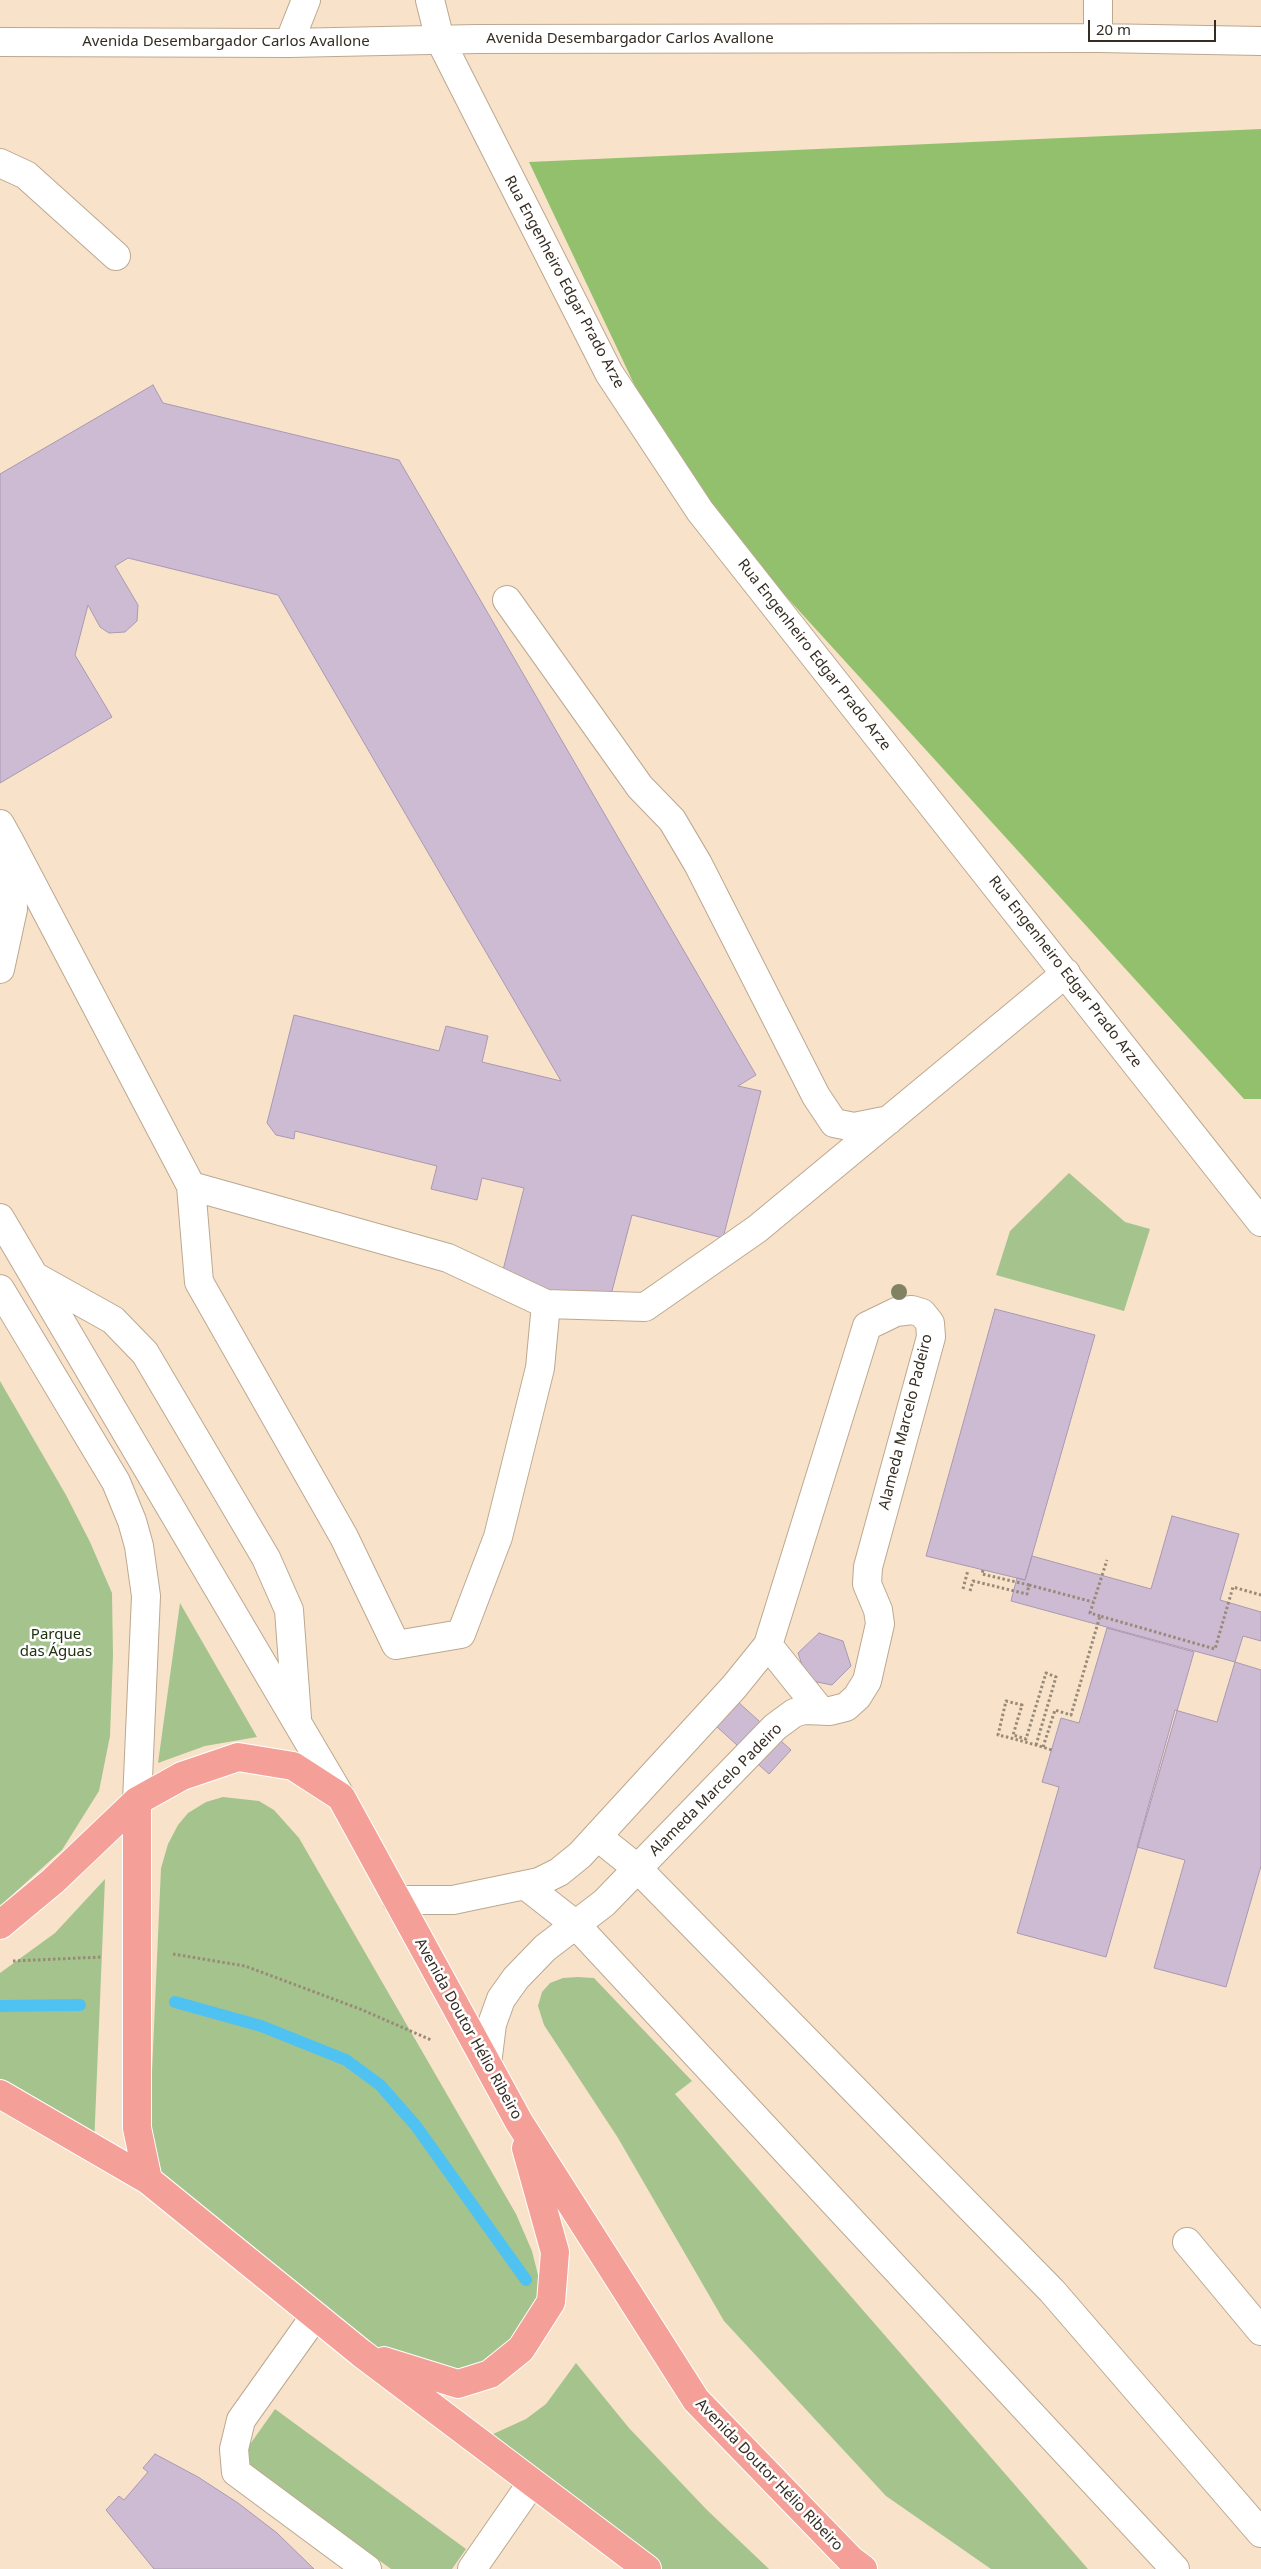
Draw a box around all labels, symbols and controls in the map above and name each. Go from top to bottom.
scale bar [1091,10,1218,42]
text: 20 m [1096,19,1131,39]
street label: Avenida Desembargador Carlos Avallone [486,30,774,48]
street label: Avenida Desembargador Carlos Avallone [82,33,370,51]
street label: Rua Engenheiro Edgar Prado Arze [500,173,628,391]
street label: Rua Engenheiro Edgar Prado Arze [734,556,894,754]
street label: Rua Engenheiro Edgar Prado Arze [985,873,1145,1071]
street label: Alameda Marcelo Padeiro [875,1332,937,1512]
park label: Parque das Águas [20,1626,92,1661]
street label: Alameda Marcelo Padeiro [646,1720,786,1860]
street label: Avenida Doutor Hélio Ribeiro [411,1935,525,2123]
street label: Avenida Doutor Hélio Ribeiro [692,2395,846,2555]

